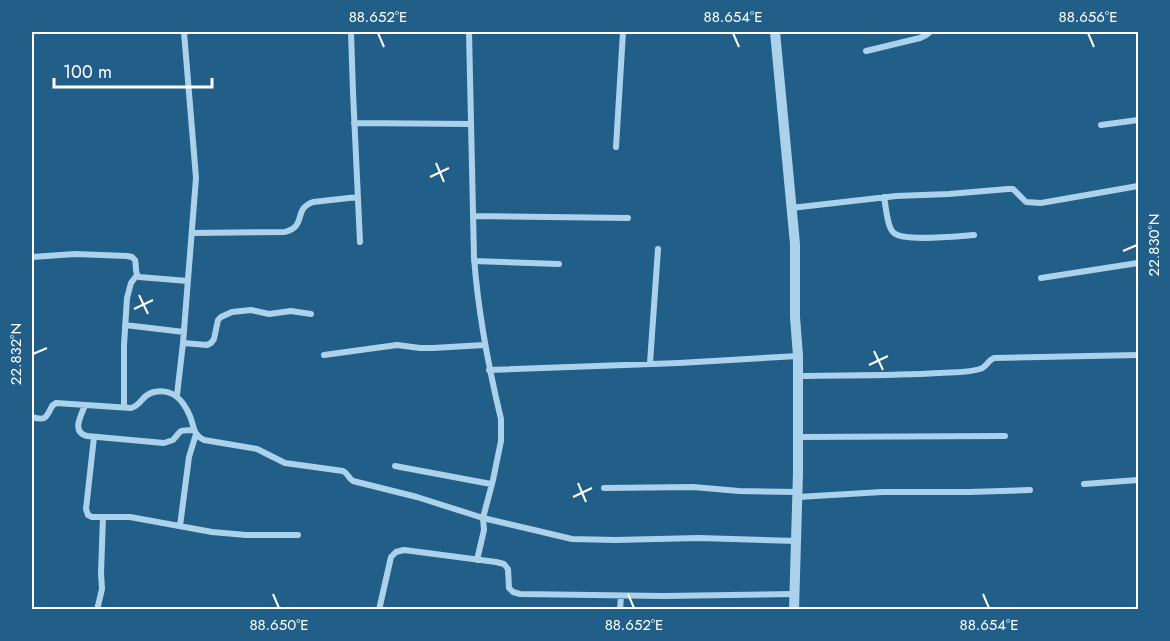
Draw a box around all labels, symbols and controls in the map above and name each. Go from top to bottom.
text: 88.652°E [349,6,407,28]
text: 88.654°E [704,6,762,28]
text: 88.656°E [1059,6,1117,28]
scale bar [54,51,212,89]
text: 100 m [63,59,112,85]
text: 22.830°N [1143,214,1165,276]
text: 22.832°N [5,323,27,385]
text: 88.650°E [249,614,309,636]
text: 88.652°E [605,614,663,636]
text: 88.654°E [960,614,1018,636]

